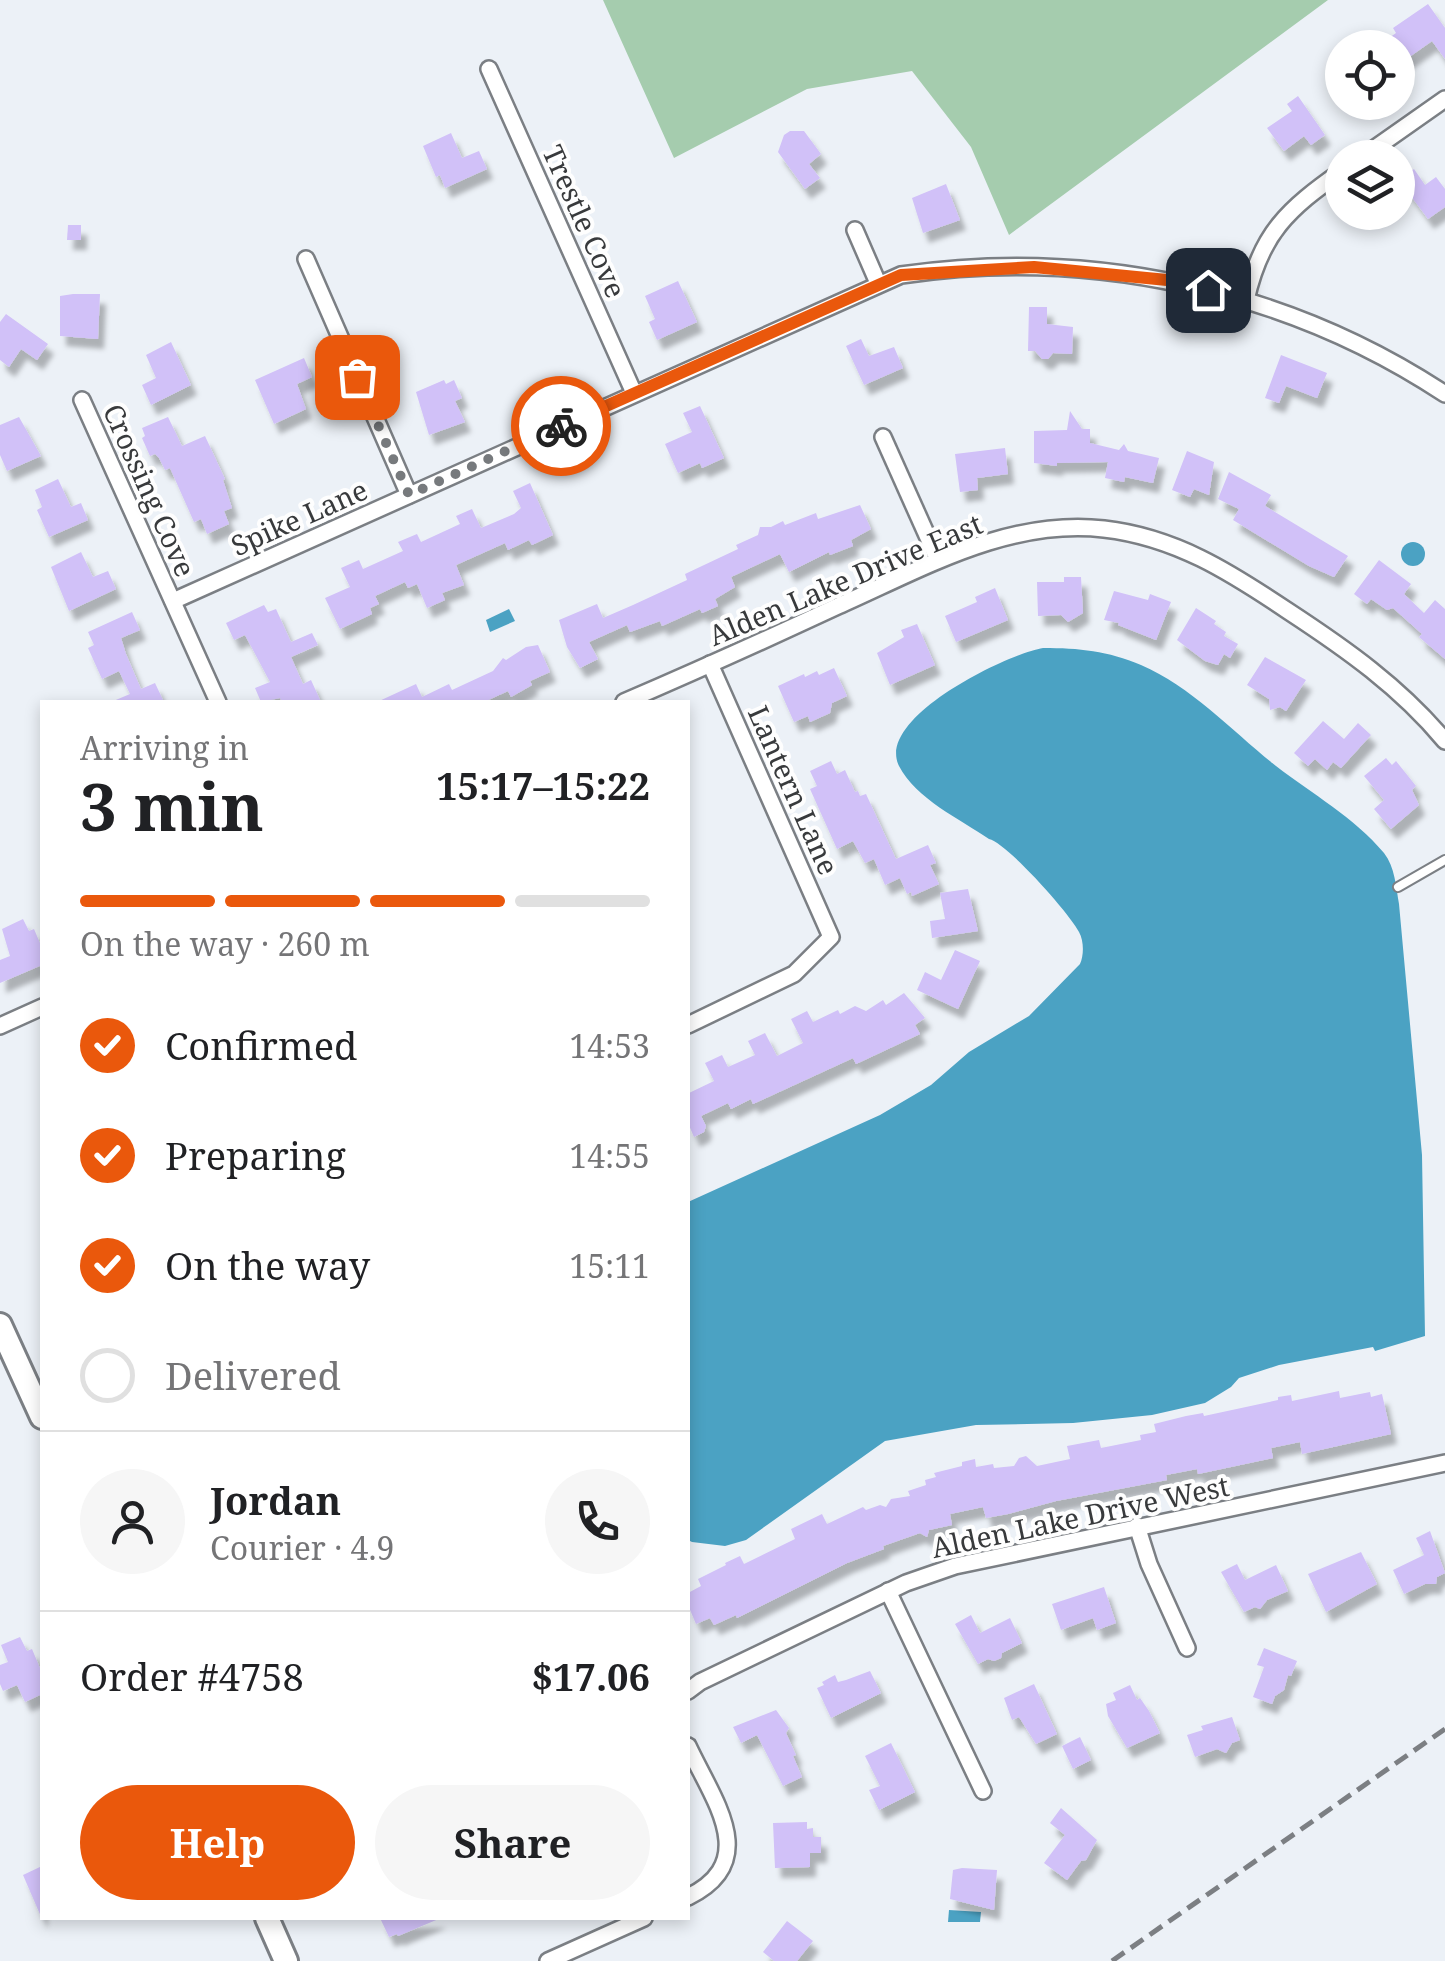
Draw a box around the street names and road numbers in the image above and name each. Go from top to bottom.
street label: Trestle Cove [534,139,636,303]
street label: Crossing Cove [95,397,205,583]
street label: Spike Lane [225,470,373,564]
street label: Alden Lake Drive East [702,504,988,654]
street label: Lantern Lane [740,700,848,880]
street label: Alden Lake Drive West [928,1466,1232,1566]

